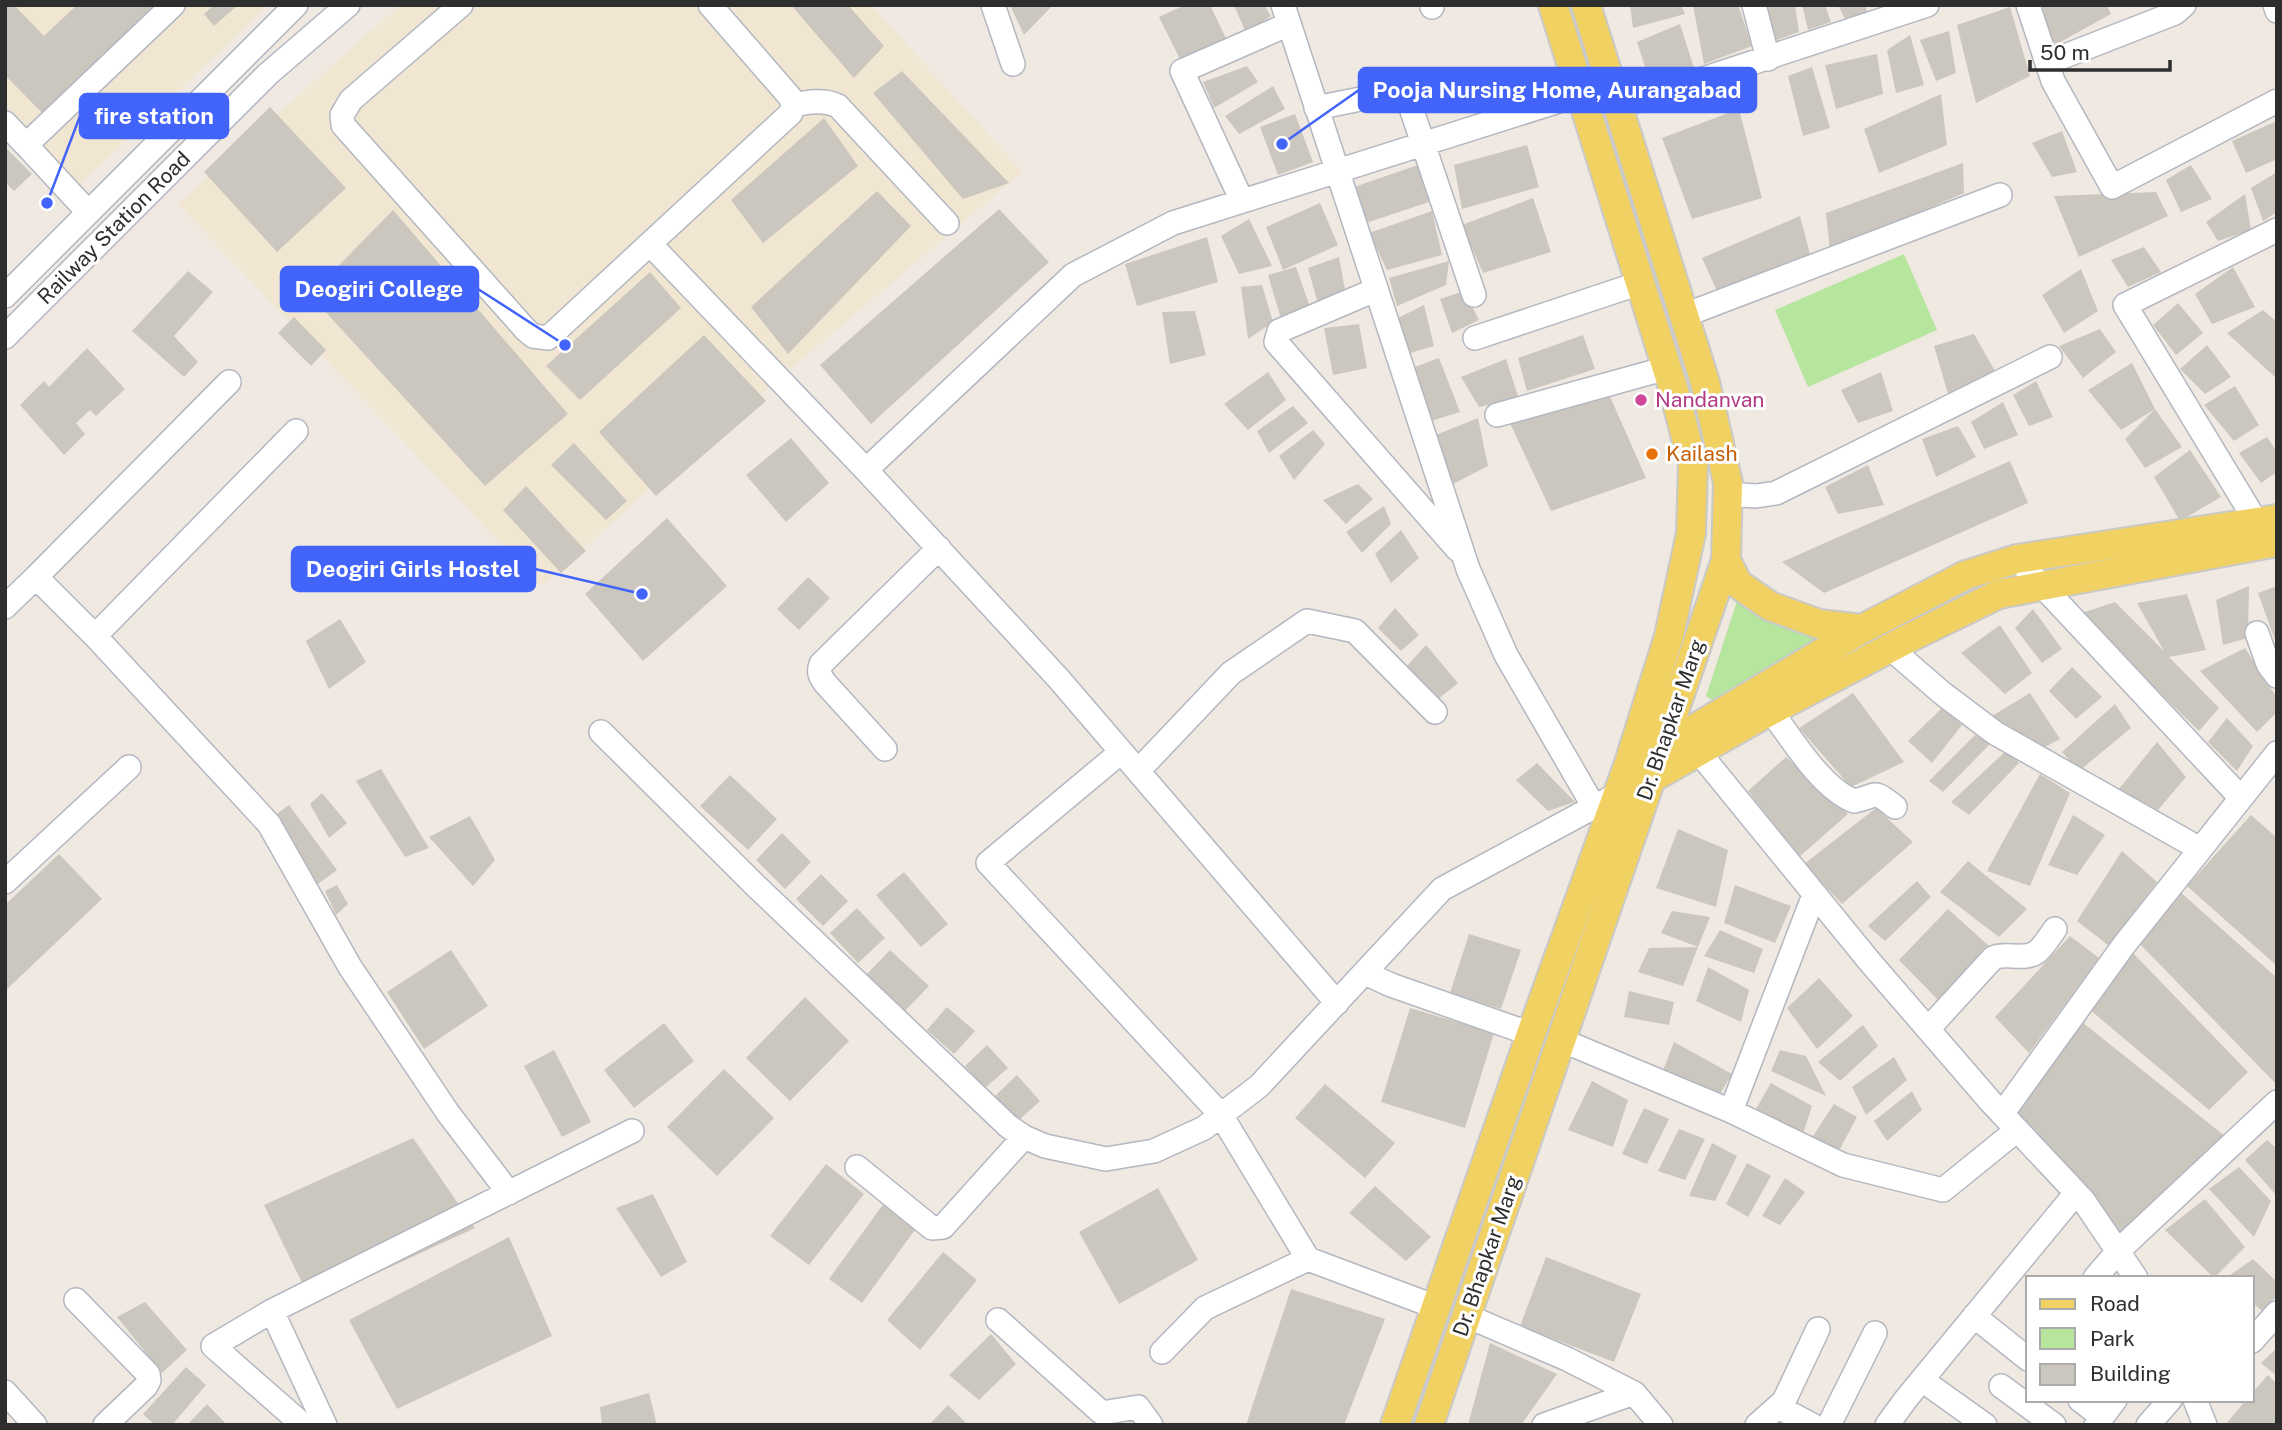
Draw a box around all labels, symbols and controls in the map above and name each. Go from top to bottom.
scale bar [2030,28,2170,72]
text: 50 m [2040,40,2090,65]
callout: Pooja Nursing Home, Aurangabad [1359,68,1756,112]
text: Pooja Nursing Home, Aurangabad [1373,76,1741,103]
callout: fire station [80,94,228,138]
text: fire station [94,102,214,129]
street label: Railway Station Road [32,146,195,309]
callout: Deogiri College [281,267,478,311]
text: Deogiri College [295,275,463,302]
place label: Nandanvan [1655,387,1764,412]
marker: Nandanvan [1633,392,1649,408]
place label: Kailash [1666,441,1738,466]
marker: Kailash [1644,446,1660,462]
callout: Deogiri Girls Hostel [292,547,535,591]
text: Deogiri Girls Hostel [306,555,520,582]
street label: Dr. Bhapkar Marg [1631,636,1710,804]
street label: Dr. Bhapkar Marg [1447,1172,1526,1340]
legend [2026,1276,2254,1402]
text: Road [2090,1291,2140,1316]
text: Park [2090,1326,2135,1351]
text: Building [2090,1361,2171,1386]

